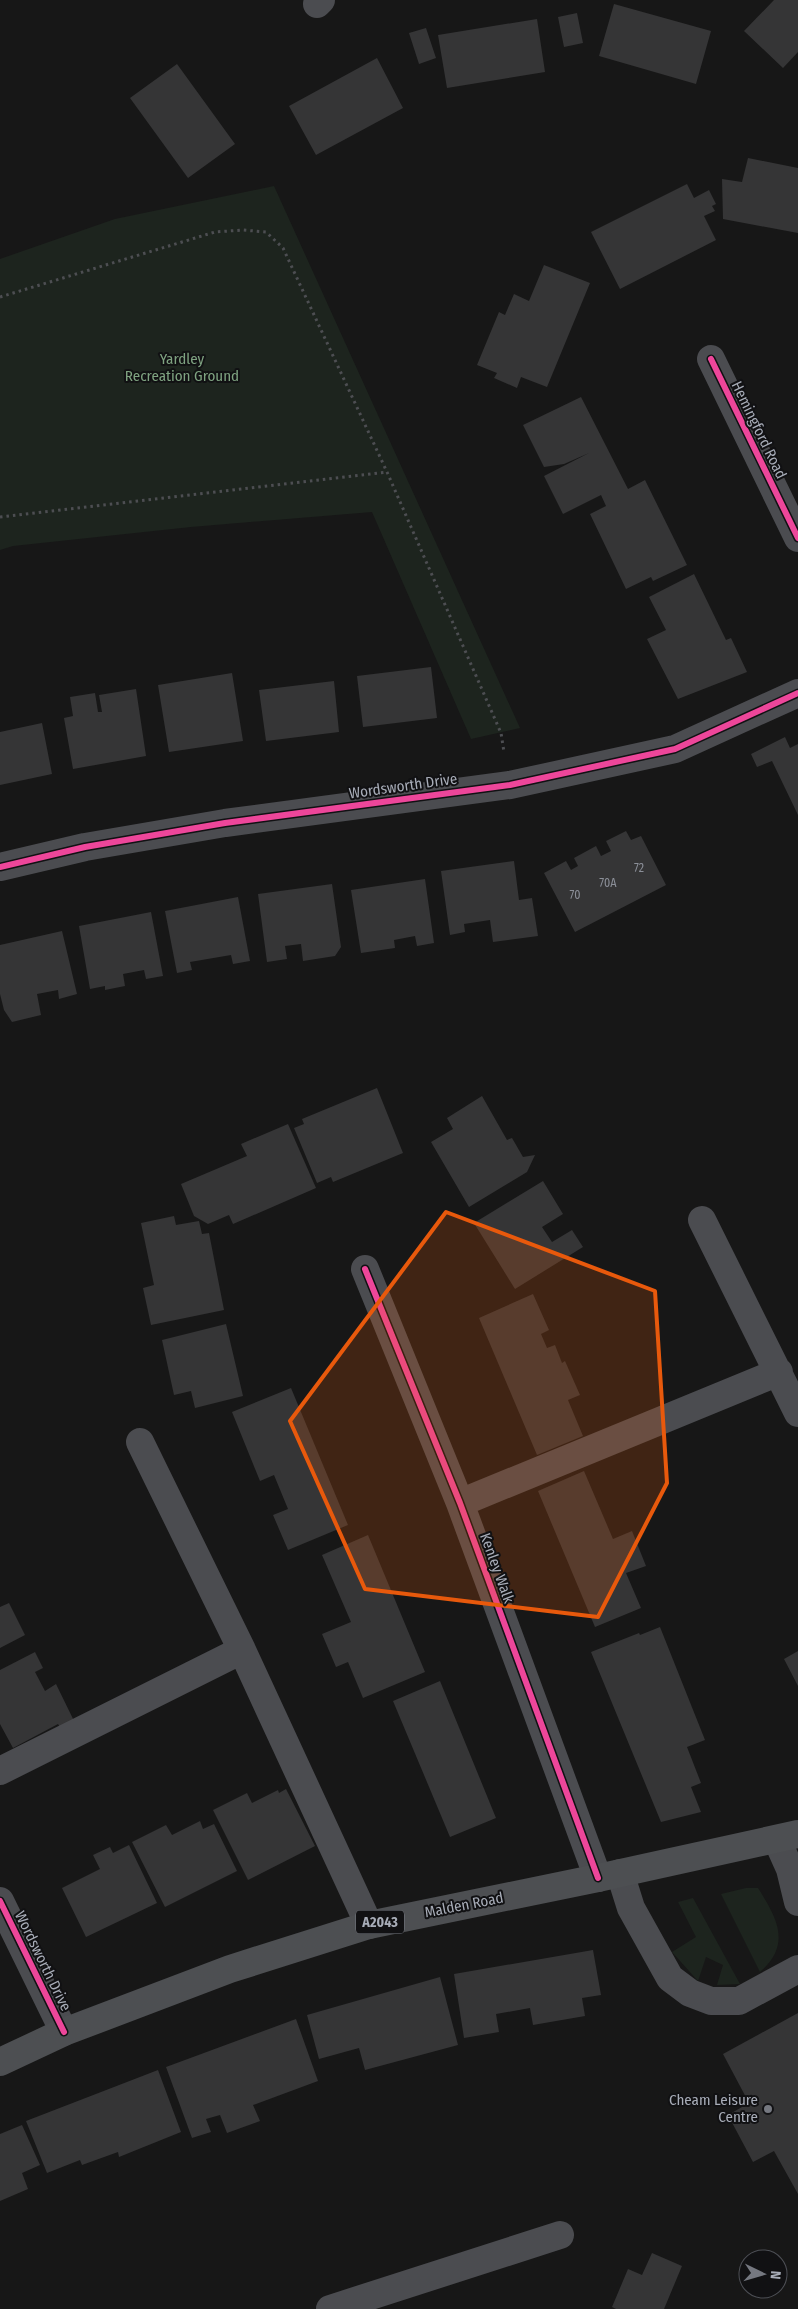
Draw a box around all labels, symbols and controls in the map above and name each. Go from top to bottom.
park label: Yardley Recreation Ground [125,350,239,385]
street label: Hemingford Road [728,378,790,482]
street label: Wordsworth Drive [348,769,458,803]
house number: 72 [634,861,644,875]
house number: 70A [599,876,617,890]
house number: 70 [570,888,580,902]
street label: Kenley Walk [476,1530,518,1606]
street label: Malden Road [423,1889,505,1921]
street label: Wordsworth Drive [11,1908,75,2014]
road number: A2043 [356,1910,404,1934]
place label: Cheam Leisure Centre [669,2091,758,2126]
marker: Cheam Leisure Centre [762,2103,774,2115]
north arrow [738,2249,788,2299]
text: N [767,2270,784,2280]

